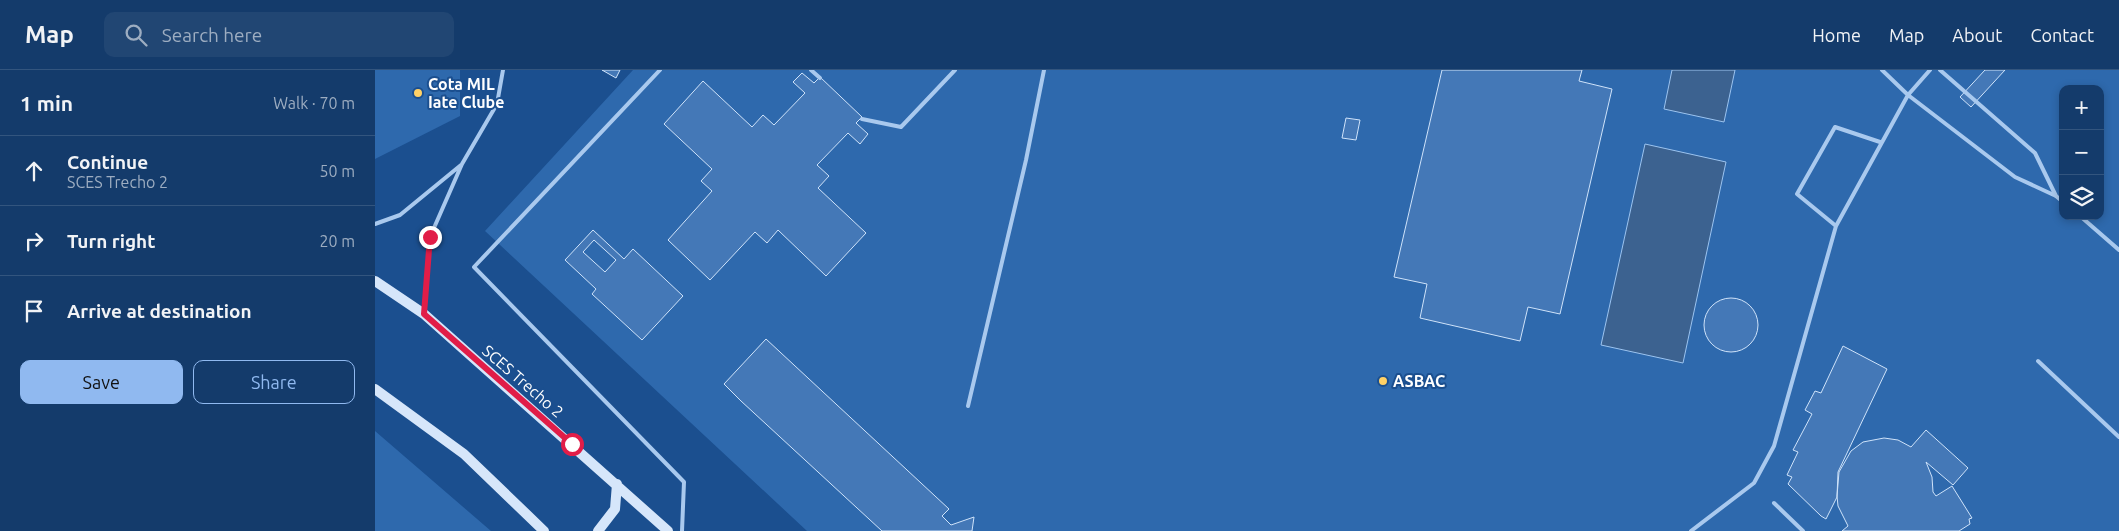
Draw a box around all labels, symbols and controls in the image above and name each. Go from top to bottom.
search box [104,12,454,57]
text: Map [25,21,74,48]
icon: search [122,21,150,49]
text: Search here [162,24,262,46]
text: Home [1812,25,1861,45]
text: Map [1889,25,1924,45]
text: About [1952,25,2002,45]
text: Contact [2030,25,2094,45]
place label: Cota MIL Iate Clube [428,75,504,111]
map controls [2059,85,2104,220]
button: + [2059,85,2104,130]
marker: Cota MIL Iate Clube [412,87,424,99]
text: 1 min [20,91,73,115]
text: Walk · 70 m [273,94,355,112]
button: − [2059,130,2104,175]
text: Continue [67,151,148,173]
icon: ahead [20,157,48,185]
text: 50 m [319,162,355,180]
text: SCES Trecho 2 [67,173,168,191]
button: layers [2059,175,2104,220]
route end [419,226,442,249]
icon: right [20,227,48,255]
text: Turn right [67,230,155,252]
text: 20 m [319,232,355,250]
icon: arrive [20,297,48,325]
text: Arrive at destination [67,300,252,322]
street label: SCES Trecho 2 [479,341,567,421]
button: Save [20,360,183,404]
button: Share [193,360,355,404]
place label: ASBAC [1393,372,1445,390]
marker: ASBAC [1377,375,1389,387]
route start [561,433,584,456]

